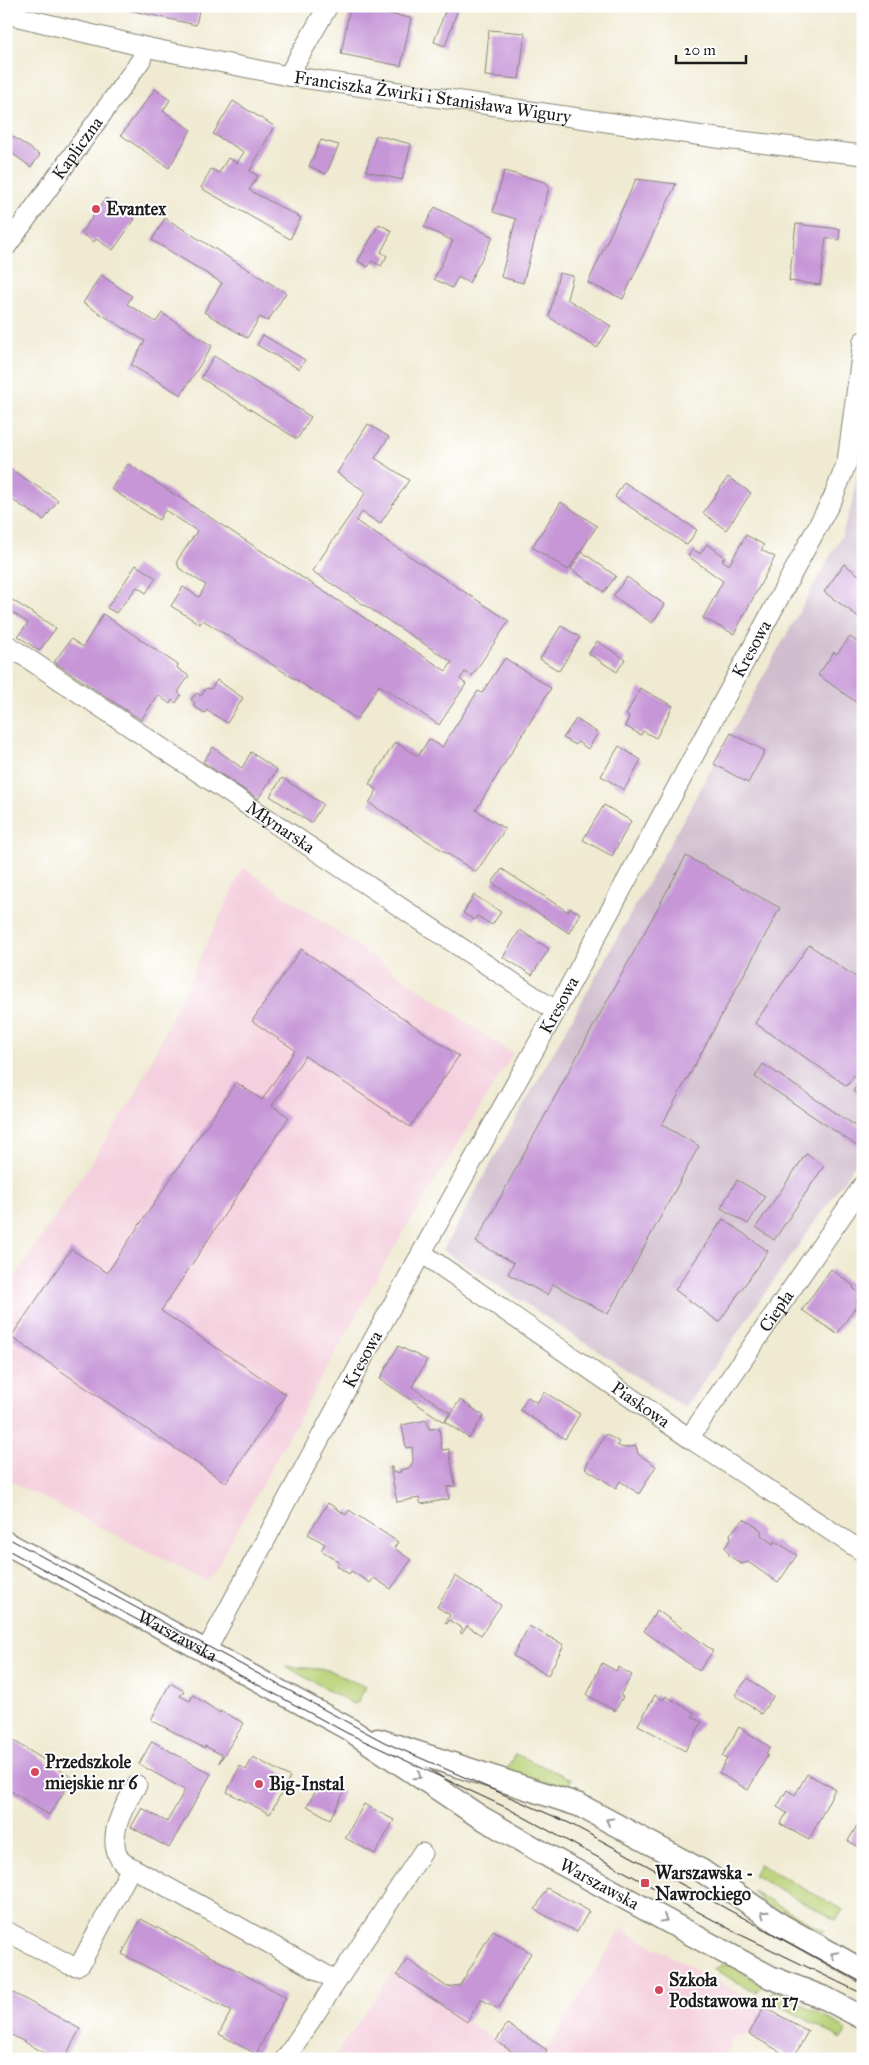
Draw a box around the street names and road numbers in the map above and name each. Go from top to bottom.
street label: Franciszka Żwirki i Stanisława Wigury [293,66,573,128]
street label: Kapliczna [47,112,108,184]
street label: Kresowa [727,616,776,681]
street label: Młynarska [242,796,319,858]
street label: Kresowa [534,972,584,1038]
street label: Ciepła [754,1286,799,1336]
street label: Kresowa [338,1326,387,1392]
street label: Piaskowa [607,1377,674,1433]
street label: Warszawska [134,1605,221,1667]
street label: Warszawska [556,1853,643,1915]

